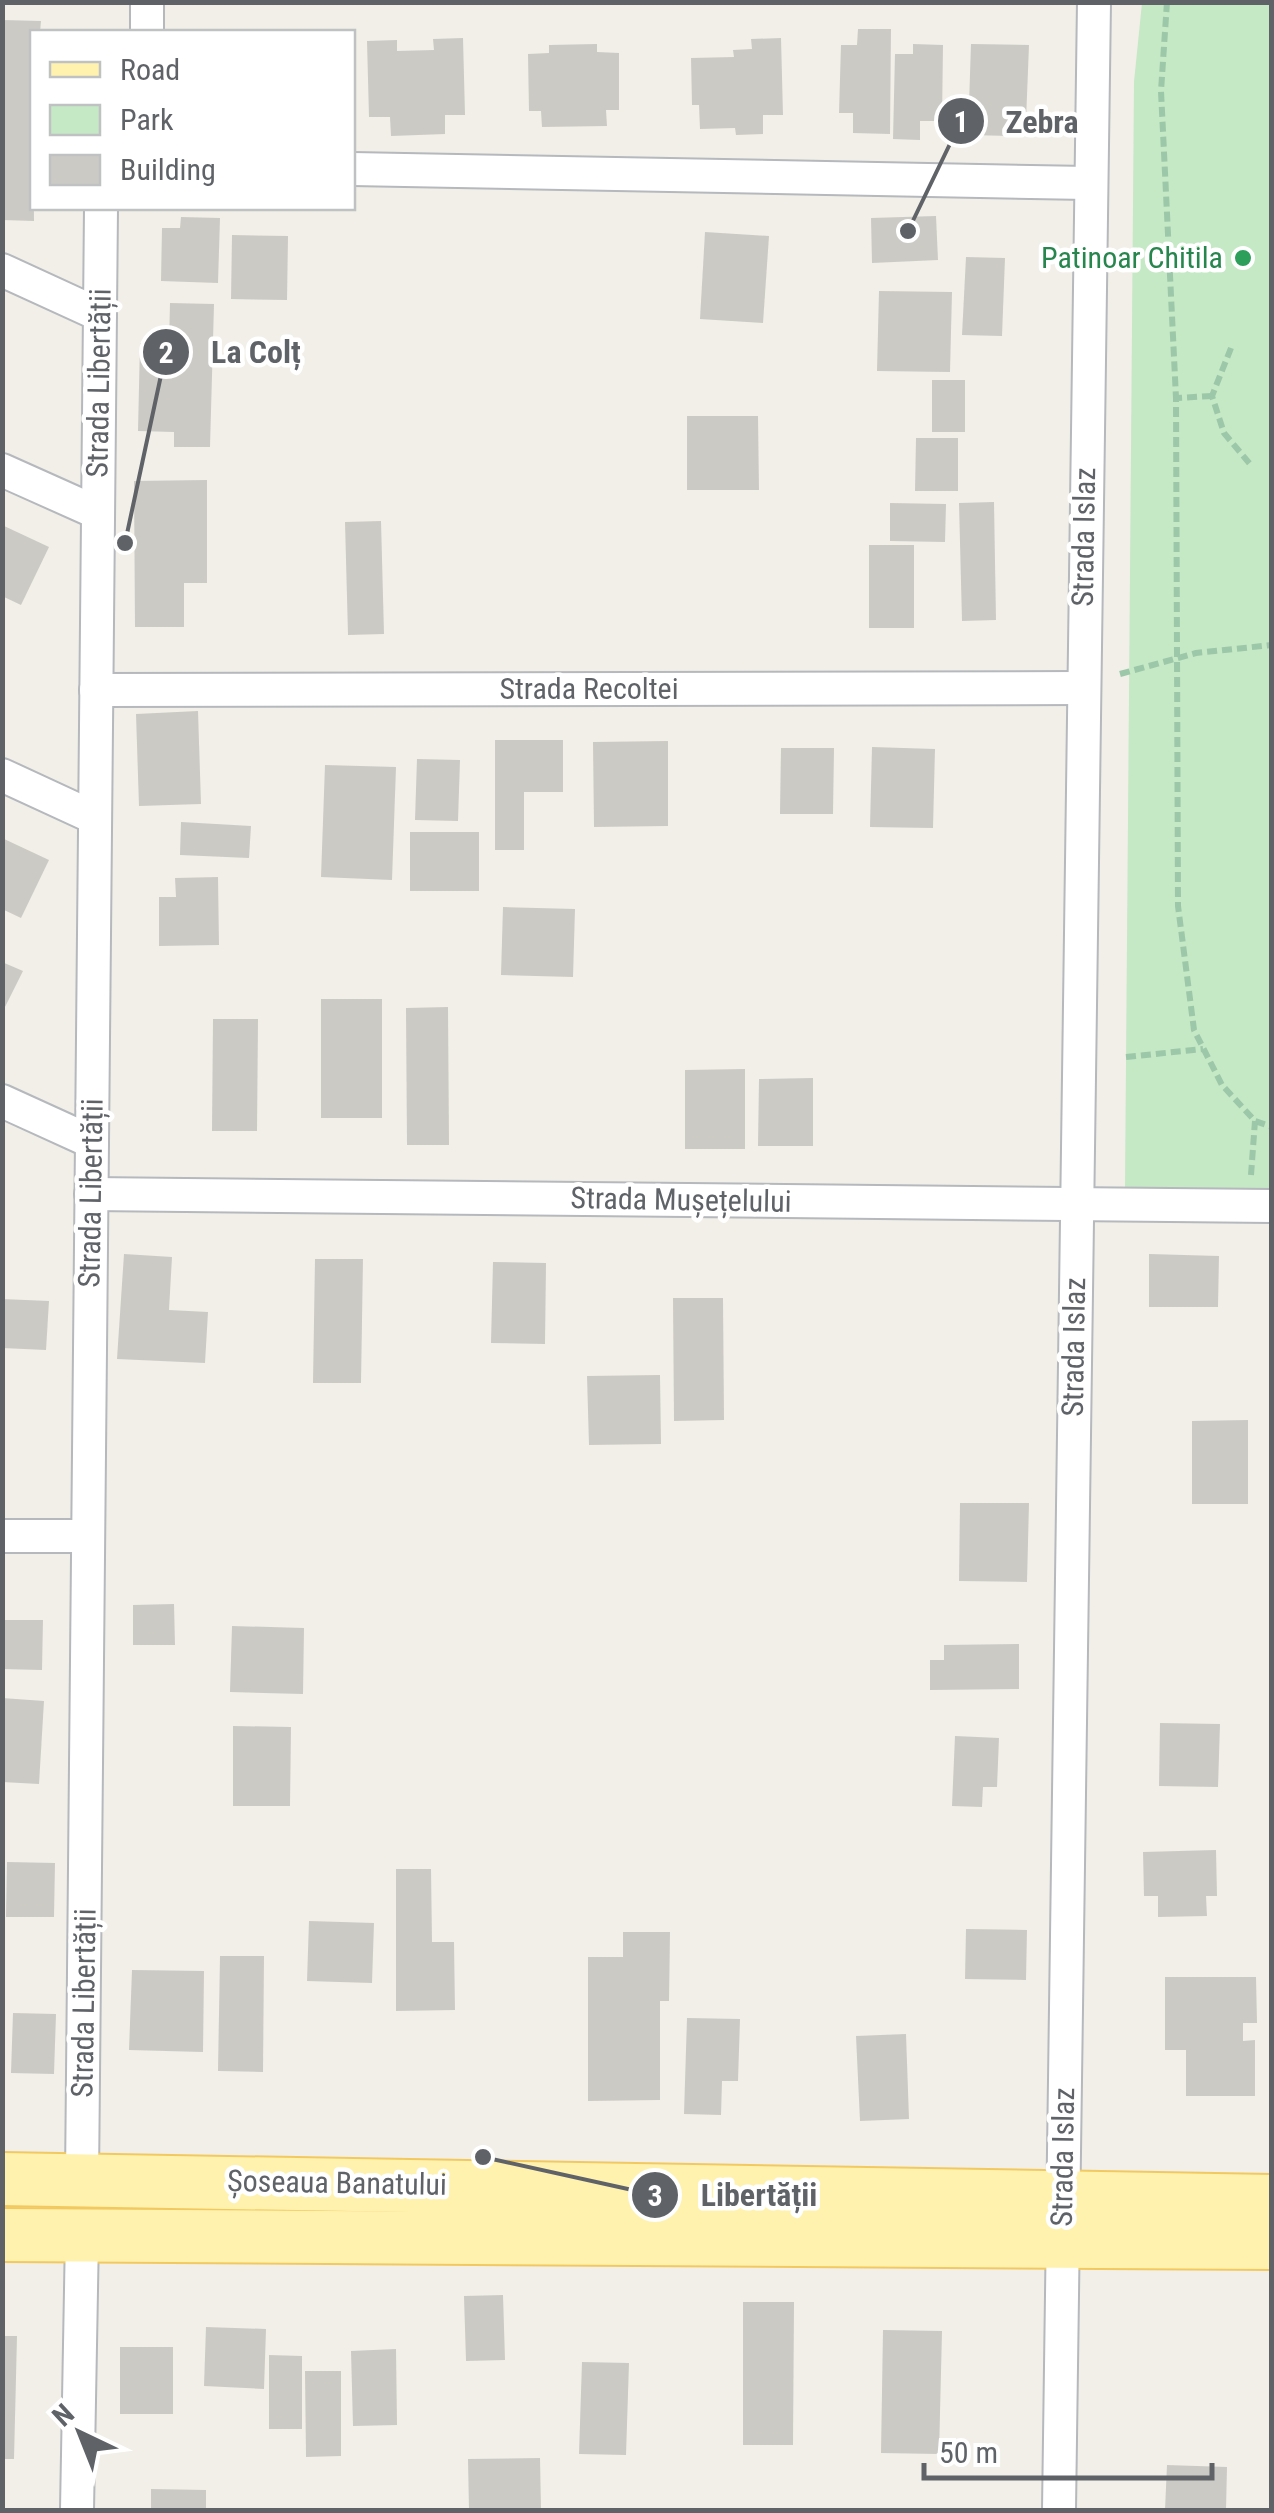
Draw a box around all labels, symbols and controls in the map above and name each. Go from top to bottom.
legend [30,30,355,210]
text: Road [120,52,180,87]
callout: Zebra [936,90,1099,152]
text: Park [120,102,174,137]
text: Zebra [1006,103,1079,141]
text: 1 [953,104,969,139]
text: Building [120,152,216,187]
place label: Patinoar Chitila [1041,240,1223,275]
marker: Patinoar Chitila [1232,247,1254,269]
street label: Strada Libertății [79,288,119,478]
callout: La Colț [141,321,321,383]
text: La Colț [211,333,301,371]
text: 2 [158,335,174,370]
street label: Strada Islaz [1065,467,1102,607]
street label: Strada Recoltei [499,671,679,706]
street label: Strada Libertății [71,1098,111,1288]
street label: Strada Mușețelului [570,1180,792,1220]
street label: Strada Islaz [1055,1277,1092,1417]
street label: Strada Libertății [64,1908,104,2098]
street label: Strada Islaz [1044,2087,1081,2227]
street label: Șoseaua Banatului [227,2163,447,2203]
callout: Libertății [630,2164,837,2226]
text: Libertății [701,2176,817,2214]
text: 3 [647,2178,663,2213]
north arrow [30,2383,130,2483]
text: N [46,2397,81,2433]
scale bar [924,2418,1212,2480]
text: 50 m [939,2435,998,2470]

